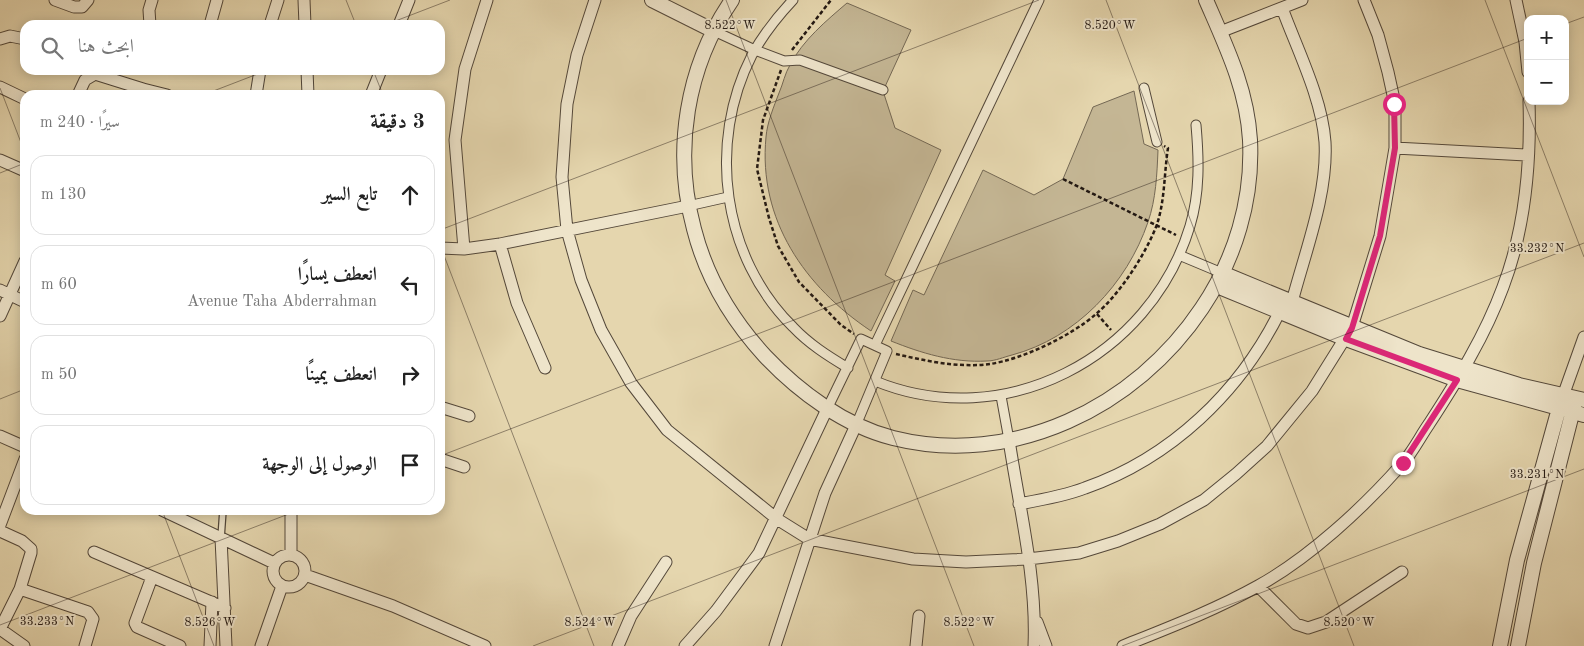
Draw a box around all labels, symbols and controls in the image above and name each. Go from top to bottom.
map controls [1524,15,1569,105]
button: + [1524,15,1569,60]
text: 8.522°W [705,19,756,32]
text: 8.520°W [1085,19,1136,32]
search box [20,20,445,75]
icon: search [38,34,66,62]
text: ابحث هنا [78,38,134,57]
button: − [1524,60,1569,105]
route start [1383,93,1406,116]
text: 3 دقيقة [370,112,425,133]
text: سيرًا · 240 m [40,115,120,131]
icon: ahead [396,181,424,209]
text: تابع السير [322,186,377,205]
text: 130 m [41,187,86,203]
text: 33.232°N [1510,243,1564,255]
text: انعطف يسارًا [298,266,377,285]
icon: left [396,271,424,299]
text: 60 m [41,277,77,293]
text: Avenue Taha Abderrahman [187,294,377,310]
icon: right [396,361,424,389]
text: انعطف يمينًا [305,366,377,385]
text: 50 m [41,367,77,383]
icon: arrive [396,451,424,479]
route end [1392,452,1415,475]
text: الوصول إلى الوجهة [262,456,377,475]
text: 33.231°N [1510,469,1564,481]
text: 33.233°N [20,616,74,628]
text: 8.526°W [185,616,236,629]
text: 8.524°W [565,616,616,629]
text: 8.522°W [944,616,995,629]
text: 8.520°W [1324,616,1375,629]

